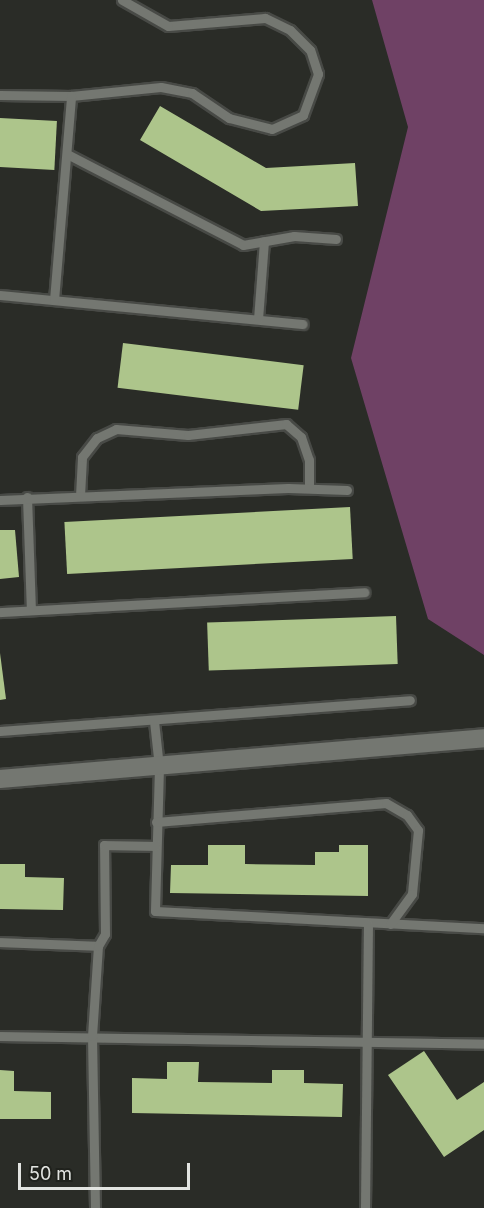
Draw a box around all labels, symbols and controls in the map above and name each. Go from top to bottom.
scale bar [21,1151,194,1189]
text: 50 m [29,1163,72,1184]

